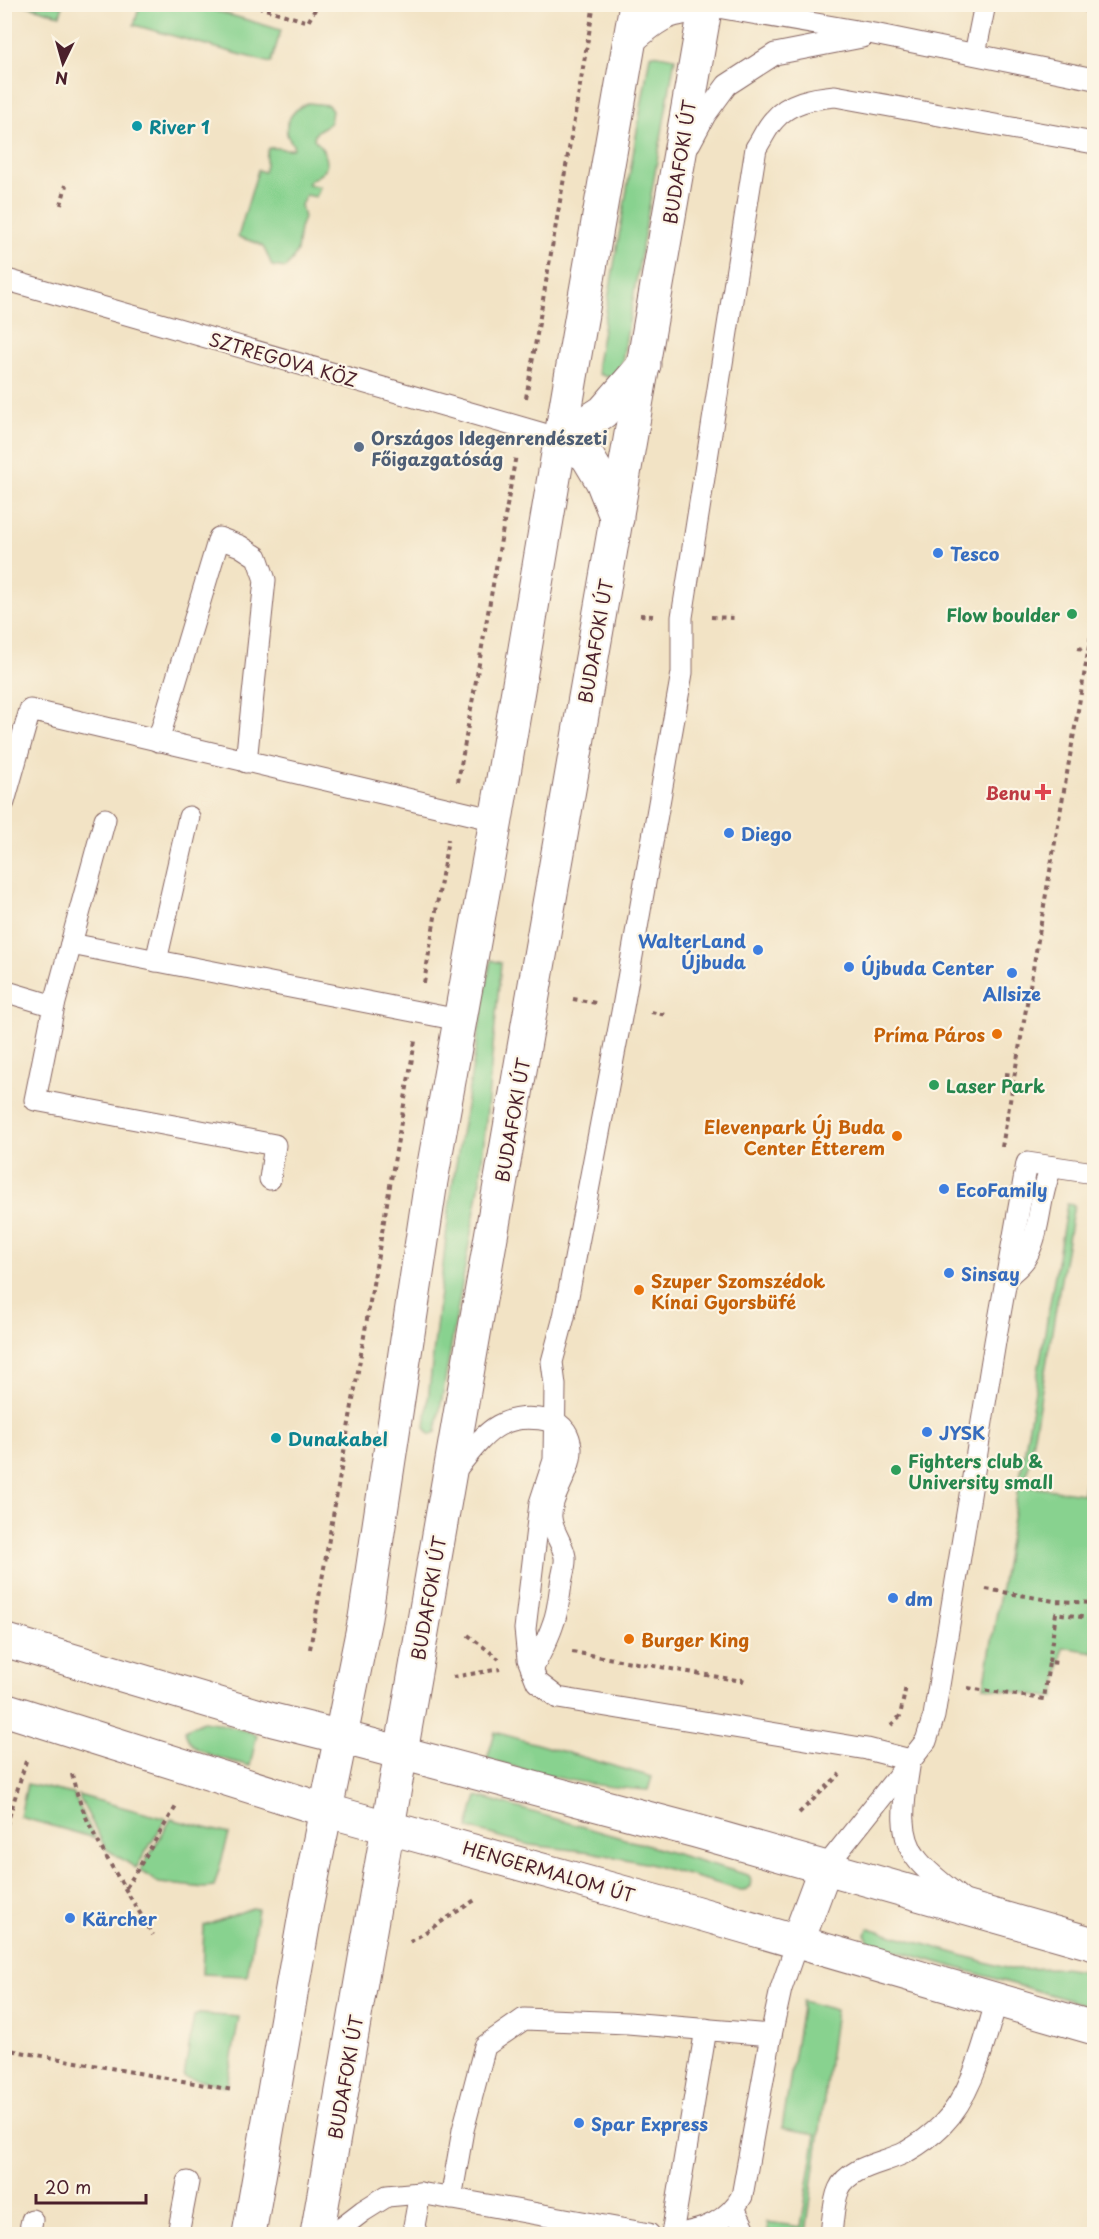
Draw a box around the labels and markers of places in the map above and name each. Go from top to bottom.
place label: River 1 [149,113,210,140]
marker: River 1 [130,119,144,133]
place label: Országos Idegenrendészeti Főigazgatóság [371,424,607,472]
marker: Országos Idegenrendészeti Főigazgatóság [352,440,366,454]
place label: Tesco [950,540,1000,567]
marker: Tesco [931,546,945,560]
place label: Flow boulder [946,601,1061,628]
marker: Flow boulder [1065,607,1079,621]
place label: Benu [985,779,1031,806]
marker: Benu [1036,785,1050,799]
place label: Diego [741,820,792,847]
marker: Diego [722,826,736,840]
place label: WalterLand Újbuda [638,927,747,975]
marker: WalterLand Újbuda [751,943,765,957]
place label: Újbuda Center [861,954,995,981]
marker: Újbuda Center [842,960,856,974]
marker: Allsize [1005,966,1019,980]
place label: Allsize [983,980,1041,1007]
place label: Príma Páros [873,1021,985,1048]
marker: Príma Páros [990,1027,1004,1041]
place label: Laser Park [946,1072,1045,1099]
marker: Laser Park [927,1078,941,1092]
place label: Elevenpark Új Buda Center Étterem [704,1113,886,1161]
marker: Elevenpark Új Buda Center Étterem [890,1129,904,1143]
place label: EcoFamily [956,1176,1047,1203]
marker: EcoFamily [937,1182,951,1196]
place label: Sinsay [961,1260,1020,1287]
marker: Sinsay [942,1266,956,1280]
place label: Szuper Szomszédok Kínai Gyorsbüfé [651,1267,826,1315]
marker: Szuper Szomszédok Kínai Gyorsbüfé [632,1283,646,1297]
place label: JYSK [939,1419,985,1446]
place label: Dunakabel [288,1425,388,1452]
marker: JYSK [920,1425,934,1439]
marker: Dunakabel [269,1431,283,1445]
place label: Fighters club & University small [908,1447,1053,1495]
marker: Fighters club & University small [889,1463,903,1477]
place label: dm [905,1585,933,1612]
marker: dm [886,1591,900,1605]
place label: Burger King [641,1626,749,1653]
marker: Burger King [622,1632,636,1646]
place label: Kärcher [82,1905,158,1932]
marker: Kärcher [63,1911,77,1925]
place label: Spar Express [591,2110,708,2137]
marker: Spar Express [572,2116,586,2130]

